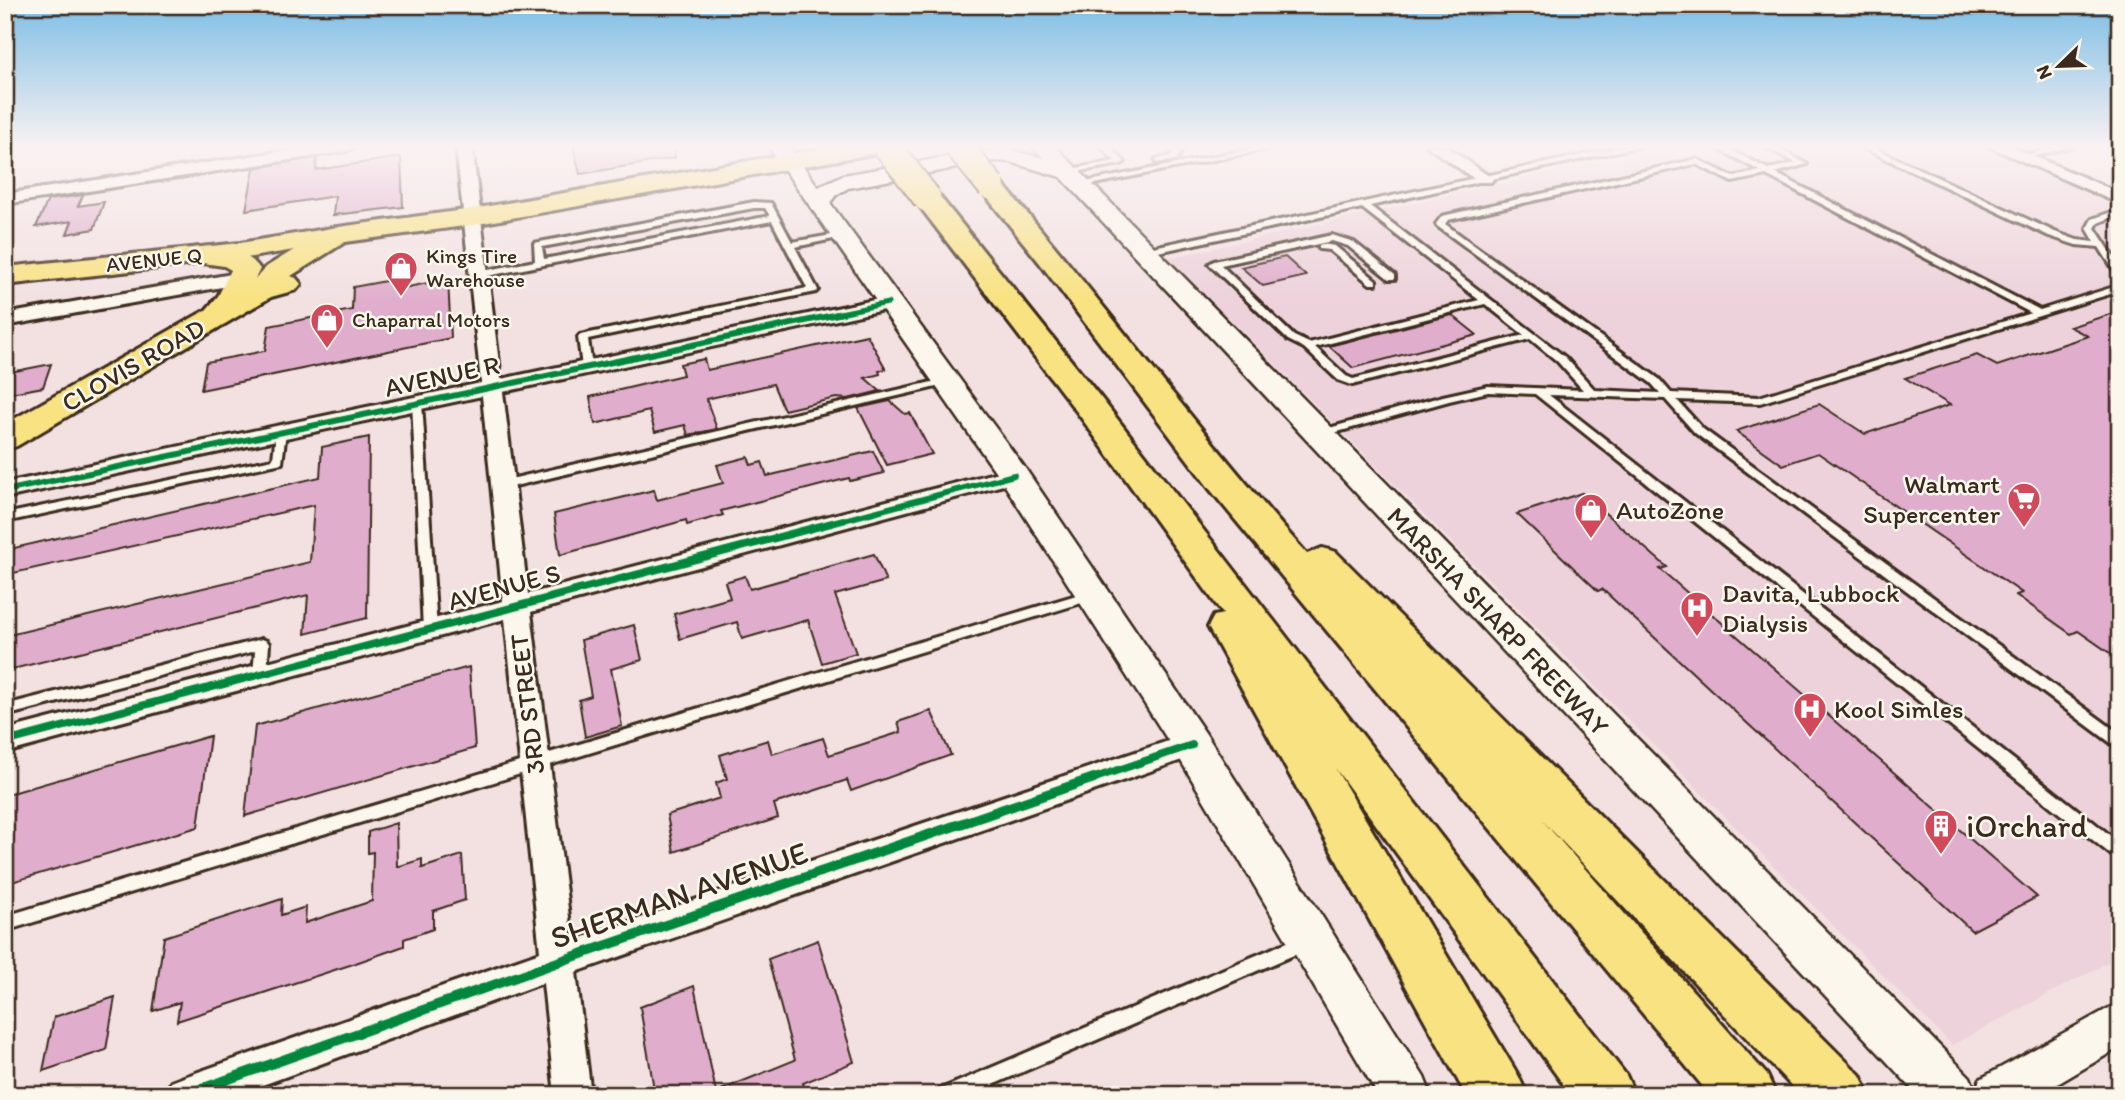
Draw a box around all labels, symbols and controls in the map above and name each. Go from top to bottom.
north arrow [2024,32,2094,102]
text: N [2031,62,2057,83]
street label: AVENUE Q [105,242,203,277]
place label: Kings Tire Warehouse [426,243,525,292]
shop icon: Kings Tire Warehouse [382,249,420,298]
shop icon: Chaparral Motors [308,301,346,350]
place label: Chaparral Motors [352,307,510,332]
street label: CLOVIS ROAD [56,311,210,419]
street label: AVENUE R [382,348,502,404]
place label: Walmart Supercenter [1863,468,2001,530]
supermarket icon: Walmart Supercenter [2005,480,2043,529]
shop icon: AutoZone [1572,491,1610,540]
place label: AutoZone [1616,494,1724,526]
street label: MARSHA SHARP FREEWAY [1380,500,1616,742]
street label: AVENUE S [444,557,564,617]
place label: Davita, Lubbock Dialysis [1722,577,1900,639]
hospital icon: Davita, Lubbock Dialysis [1678,589,1716,638]
street label: 3RD STREET [502,632,551,776]
hospital icon: Kool Simles [1791,690,1829,739]
place label: Kool Simles [1834,693,1964,725]
building icon: iOrchard [1922,807,1960,856]
place label: iOrchard [1966,807,2087,845]
street label: SHERMAN AVENUE [545,833,813,957]

